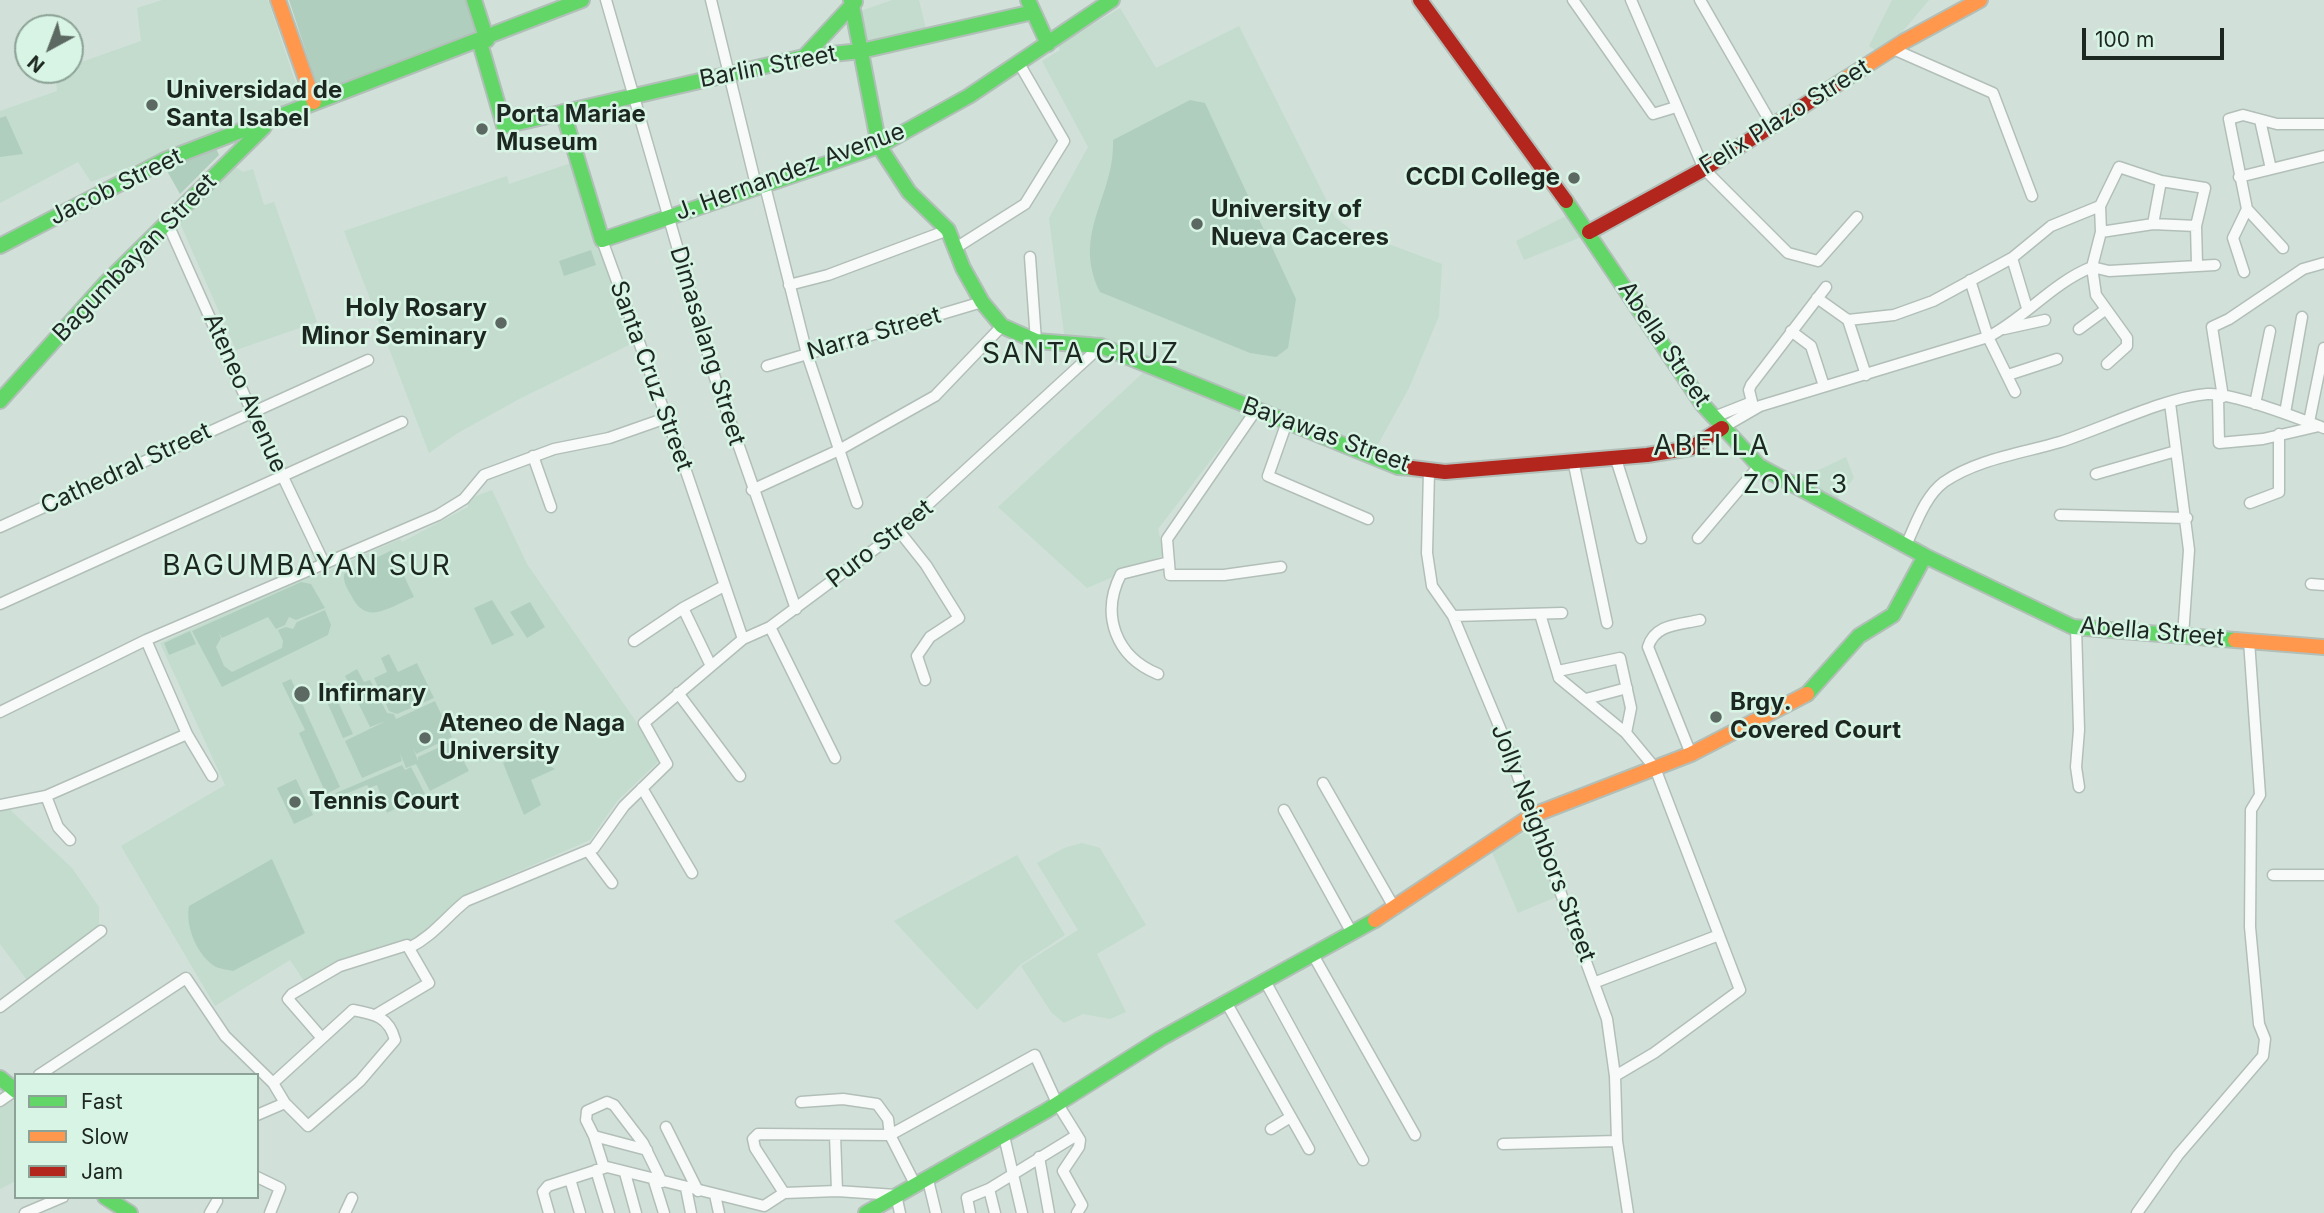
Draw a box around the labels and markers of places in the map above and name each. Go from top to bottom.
place label: Universidad de Santa Isabel [166,77,342,133]
marker: Universidad de Santa Isabel [144,97,160,113]
place label: Porta Mariae Museum [496,101,646,157]
marker: Porta Mariae Museum [474,121,490,137]
place label: CCDI College [1406,164,1560,192]
marker: CCDI College [1566,170,1582,186]
place label: University of Nueva Caceres [1211,196,1389,252]
marker: University of Nueva Caceres [1189,216,1205,232]
place label: Holy Rosary Minor Seminary [301,295,487,351]
marker: Holy Rosary Minor Seminary [493,315,509,331]
place label: Infirmary [318,680,426,708]
marker: Infirmary [292,684,312,704]
place label: Brgy. Covered Court [1730,689,1901,745]
marker: Brgy. Covered Court [1708,709,1724,725]
place label: Ateneo de Naga University [439,710,625,766]
marker: Ateneo de Naga University [417,730,433,746]
place label: Tennis Court [309,788,459,816]
marker: Tennis Court [287,794,303,810]

